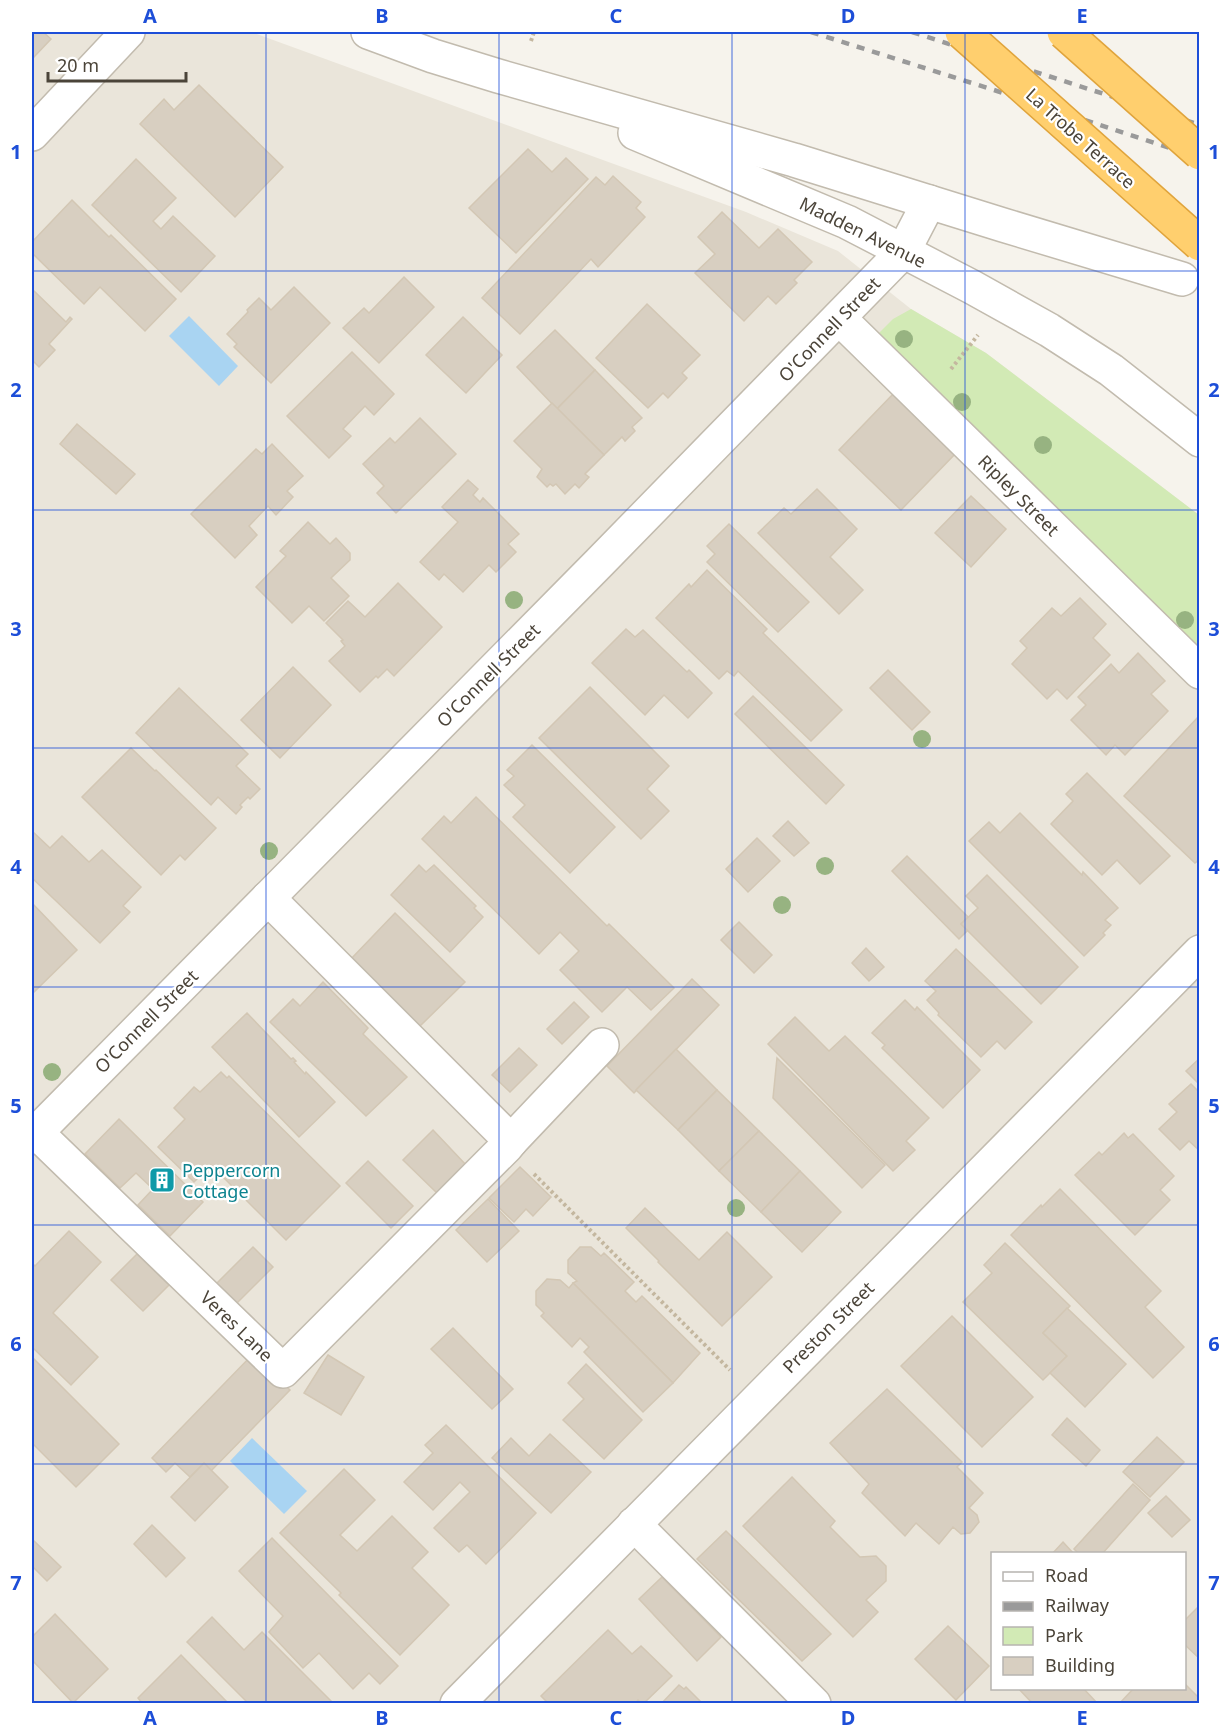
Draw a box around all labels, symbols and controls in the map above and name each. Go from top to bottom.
text: A [143,2,157,29]
text: B [375,2,389,29]
text: C [610,2,623,29]
text: D [841,2,855,29]
text: E [1076,2,1088,29]
scale bar [48,45,186,83]
text: 20 m [57,53,99,77]
street label: La Trobe Terrace [1021,82,1141,194]
text: 1 [10,138,22,165]
text: 1 [1208,138,1220,165]
street label: Madden Avenue [796,191,930,273]
street label: O'Connell Street [773,271,886,387]
text: 2 [10,376,22,403]
text: 2 [1208,376,1220,403]
street label: Ripley Street [973,449,1065,541]
text: 3 [10,615,22,642]
text: 3 [1208,615,1220,642]
street label: O'Connell Street [431,618,545,732]
text: 4 [10,853,22,880]
text: 4 [1208,853,1220,880]
street label: O'Connell Street [89,964,203,1078]
text: 5 [10,1092,22,1119]
text: 5 [1208,1092,1220,1119]
place label: Peppercorn Cottage [182,1158,281,1203]
building icon: Peppercorn Cottage [147,1165,177,1195]
street label: Preston Street [777,1276,879,1378]
street label: Veres Lane [196,1285,278,1367]
text: 6 [10,1330,22,1357]
text: 6 [1208,1330,1220,1357]
legend [991,1552,1186,1690]
text: Road [1045,1563,1088,1587]
text: 7 [10,1569,22,1596]
text: 7 [1208,1569,1220,1596]
text: Railway [1045,1593,1110,1617]
text: Park [1045,1623,1083,1647]
text: Building [1045,1653,1115,1677]
text: A [143,1704,157,1731]
text: B [375,1704,389,1731]
text: C [610,1704,623,1731]
text: D [841,1704,855,1731]
text: E [1076,1704,1088,1731]

